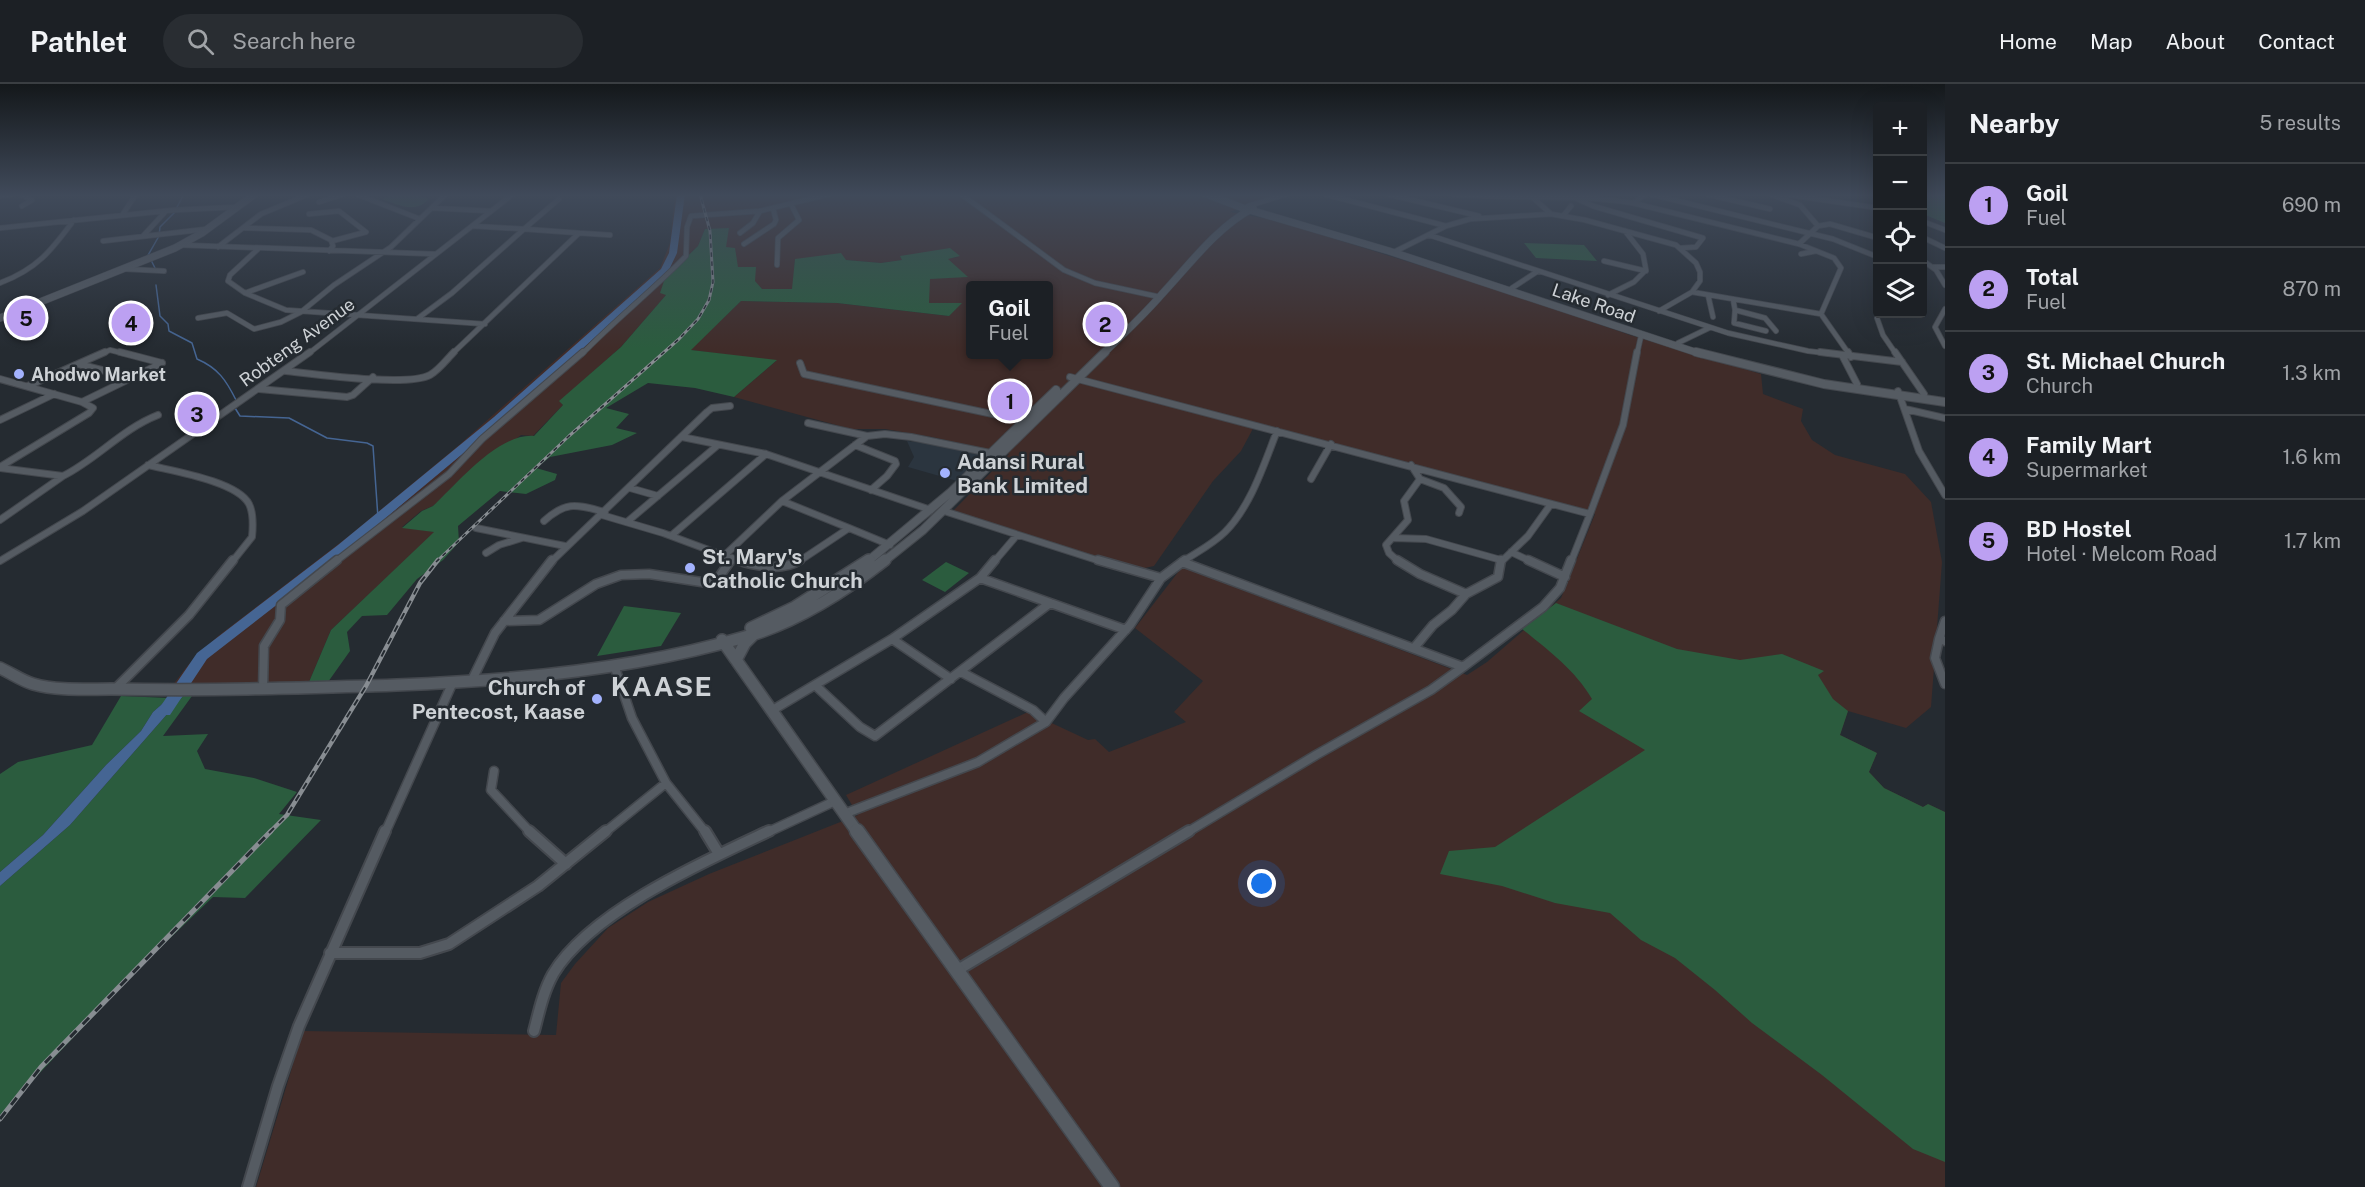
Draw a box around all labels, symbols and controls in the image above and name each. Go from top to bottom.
search box [163,14,583,68]
text: Pathlet [30,25,127,58]
icon: search [184,25,217,58]
text: Search here [232,28,356,54]
text: Home [1999,29,2057,54]
text: Map [2090,29,2133,54]
text: About [2166,29,2225,54]
text: Contact [2258,29,2335,54]
map controls [1873,102,1927,318]
button: + [1873,102,1927,156]
text: Nearby [1969,108,2059,139]
text: 5 results [2259,111,2341,135]
button: − [1873,156,1927,210]
text: Goil [2026,180,2069,206]
text: 1 [1984,193,1993,217]
text: 690 m [2282,193,2341,217]
text: Fuel [2026,206,2067,230]
button: locate [1873,210,1927,264]
button: layers [1873,264,1927,318]
text: Total [2026,264,2079,290]
text: 2 [1982,277,1995,301]
text: 870 m [2282,277,2341,301]
street label: Lake Road [1550,279,1638,327]
popup [966,281,1053,359]
text: Fuel [2026,290,2067,314]
street label: Robteng Avenue [235,293,359,391]
text: Goil [988,295,1031,321]
pin: 5 [6,296,46,340]
pin: 4 [112,300,150,346]
pin: 2 [1086,302,1124,346]
text: Fuel [988,321,1029,345]
text: St. Michael Church [2026,348,2225,374]
text: 3 [1982,361,1995,385]
text: 1.3 km [2282,361,2341,385]
place label: Ahodwo Market [31,364,166,385]
marker: Ahodwo Market [12,367,26,381]
text: Church [2026,374,2093,398]
pin: 1 [990,378,1030,424]
pin: 3 [178,392,216,436]
text: Family Mart [2026,432,2152,458]
text: 4 [1982,445,1995,469]
text: 1.6 km [2283,445,2341,469]
place label: Adansi Rural Bank Limited [957,449,1088,498]
text: Supermarket [2026,458,2148,482]
marker: Adansi Rural Bank Limited [938,466,952,480]
text: BD Hostel [2026,516,2132,542]
text: 5 [1982,529,1995,553]
text: 1.7 km [2284,529,2341,553]
text: Hotel · Melcom Road [2026,542,2217,566]
place label: St. Mary's Catholic Church [702,544,863,593]
marker: St. Mary's Catholic Church [683,561,697,575]
district label: KAASE [611,670,713,702]
place label: Church of Pentecost, Kaase [412,675,585,724]
marker: Church of Pentecost, Kaase [590,692,604,706]
your location [1247,869,1276,898]

